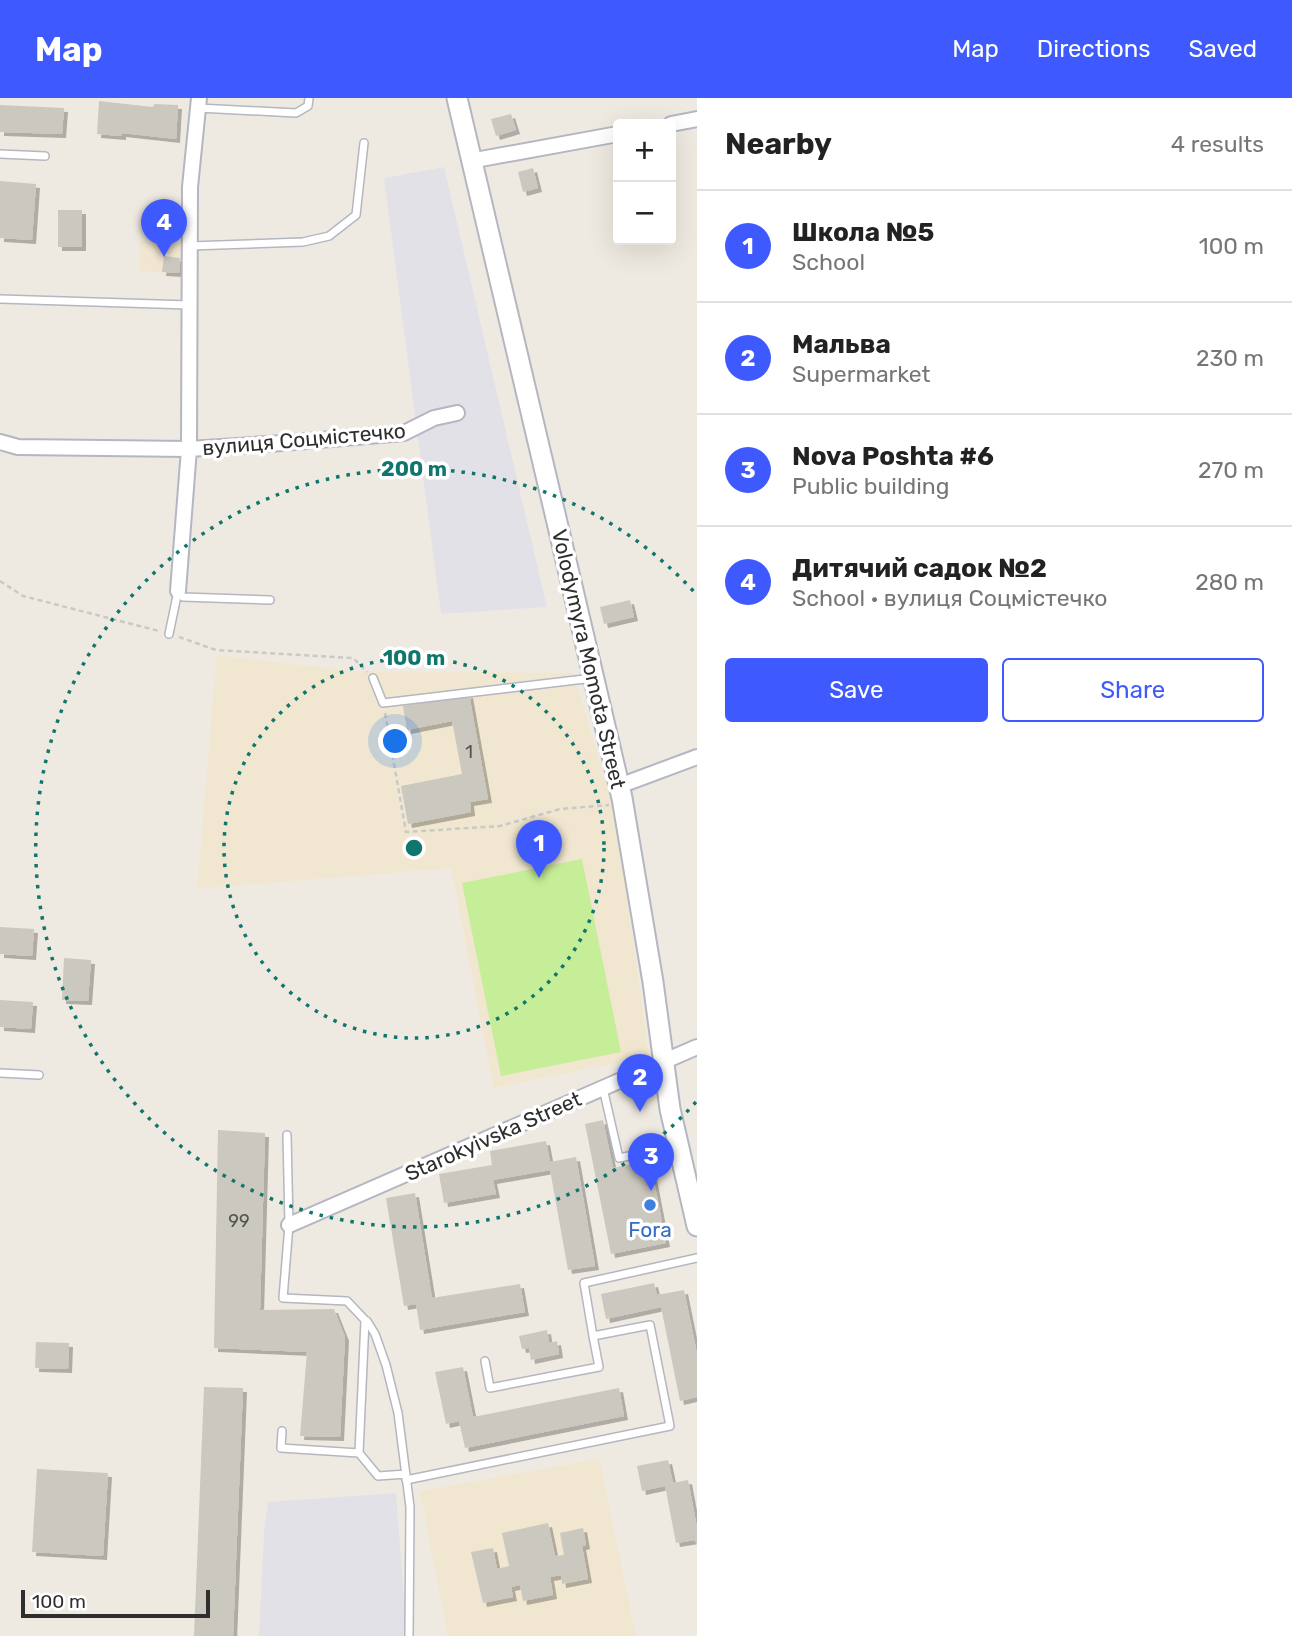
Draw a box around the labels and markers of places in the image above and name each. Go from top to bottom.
pin: 4 [141,199,187,257]
pin: 1 [516,820,562,878]
centre of rings [402,836,426,860]
pin: 2 [617,1054,663,1112]
pin: 3 [628,1133,674,1191]
marker: Fora [642,1197,658,1213]
place label: Fora [628,1217,672,1242]

